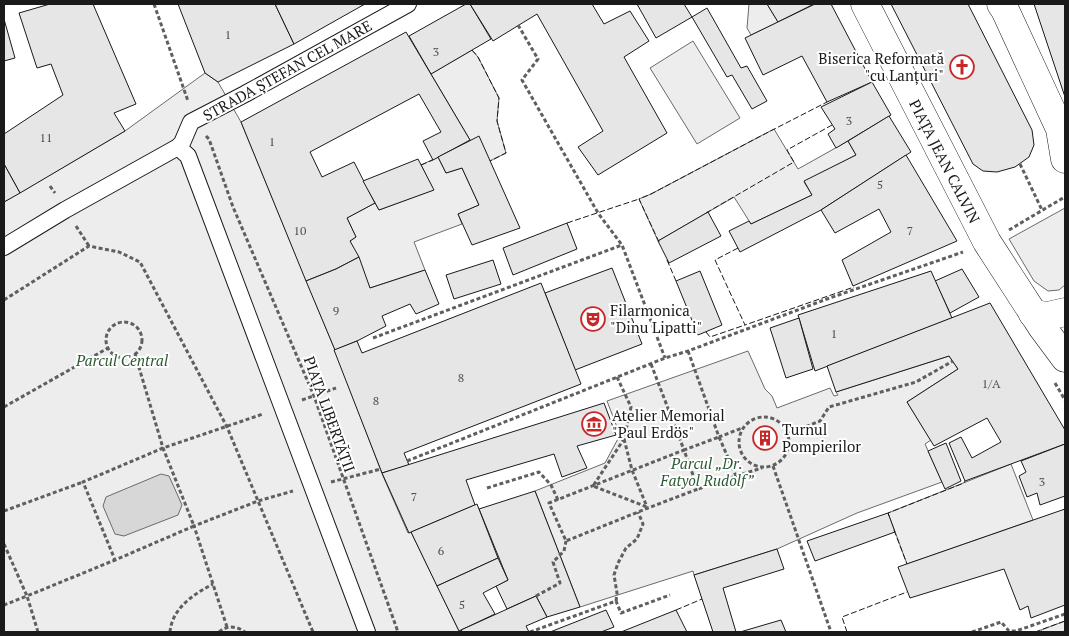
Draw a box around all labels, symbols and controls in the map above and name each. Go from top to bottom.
street label: STRADA ȘTEFAN CEL MARE [199,15,376,126]
house number: 1 [225,27,231,42]
house number: 3 [433,44,439,59]
place label: Biserica Reformată "cu Lanțuri" [818,48,944,85]
church icon: Biserica Reformată "cu Lanțuri" [949,54,975,80]
street label: PIAȚA JEAN CALVIN [904,96,985,227]
house number: 3 [846,113,852,128]
house number: 11 [40,130,52,145]
house number: 1 [269,134,275,149]
house number: 5 [877,177,883,192]
house number: 10 [294,223,306,238]
house number: 7 [907,223,913,238]
place label: Filarmonica "Dinu Lipatti" [610,300,702,337]
house number: 9 [333,303,339,318]
theatre icon: Filarmonica "Dinu Lipatti" [580,306,606,332]
house number: 1 [831,326,837,341]
park label: Parcul Central [75,350,169,370]
street label: PIAȚA LIBERTĂȚII [299,353,360,475]
house number: 8 [458,370,464,385]
house number: 1/A [982,376,1001,391]
house number: 8 [373,393,379,408]
place label: Atelier Memorial "Paul Erdös" [612,405,725,442]
museum icon: Atelier Memorial "Paul Erdös" [581,411,607,437]
place label: Turnul Pompierilor [782,419,861,456]
building icon: Turnul Pompierilor [752,425,778,451]
park label: Parcul „Dr. Fatyol Rudolf” [659,453,755,490]
house number: 3 [1039,474,1045,489]
house number: 7 [411,489,417,504]
house number: 6 [438,543,445,558]
house number: 5 [459,597,465,612]

